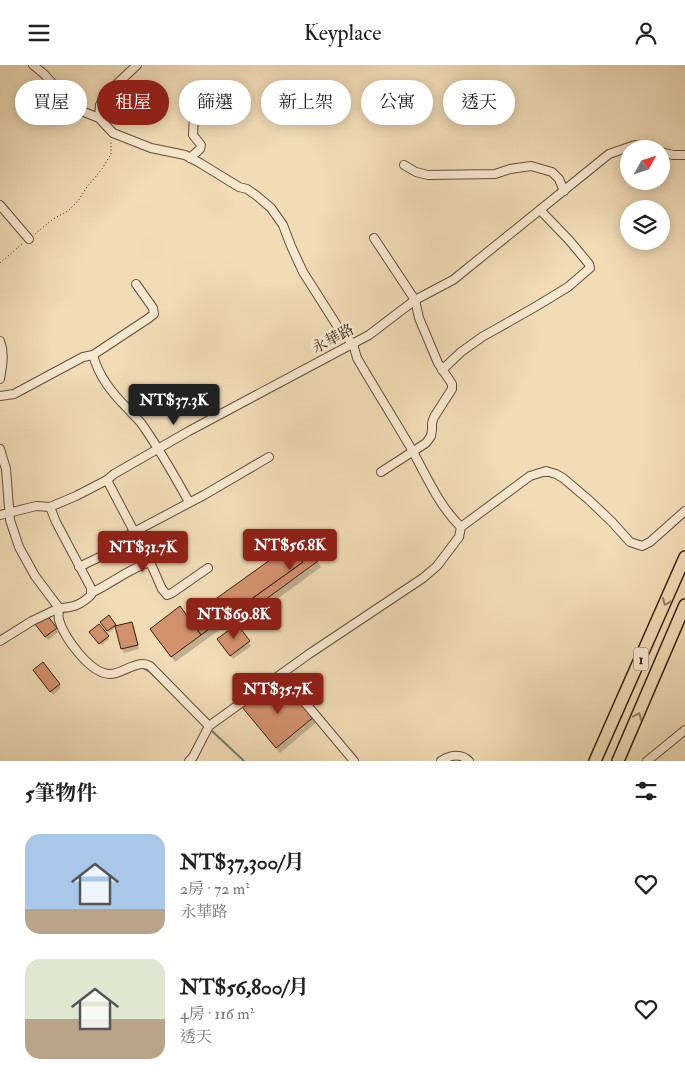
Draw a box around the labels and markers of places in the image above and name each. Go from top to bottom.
pin: NT$37.3K [122,383,226,426]
pin: NT$56.8K [238,529,342,571]
pin: NT$31.7K [91,531,195,573]
pin: NT$69.8K [182,597,286,640]
pin: NT$35.7K [226,673,330,715]

